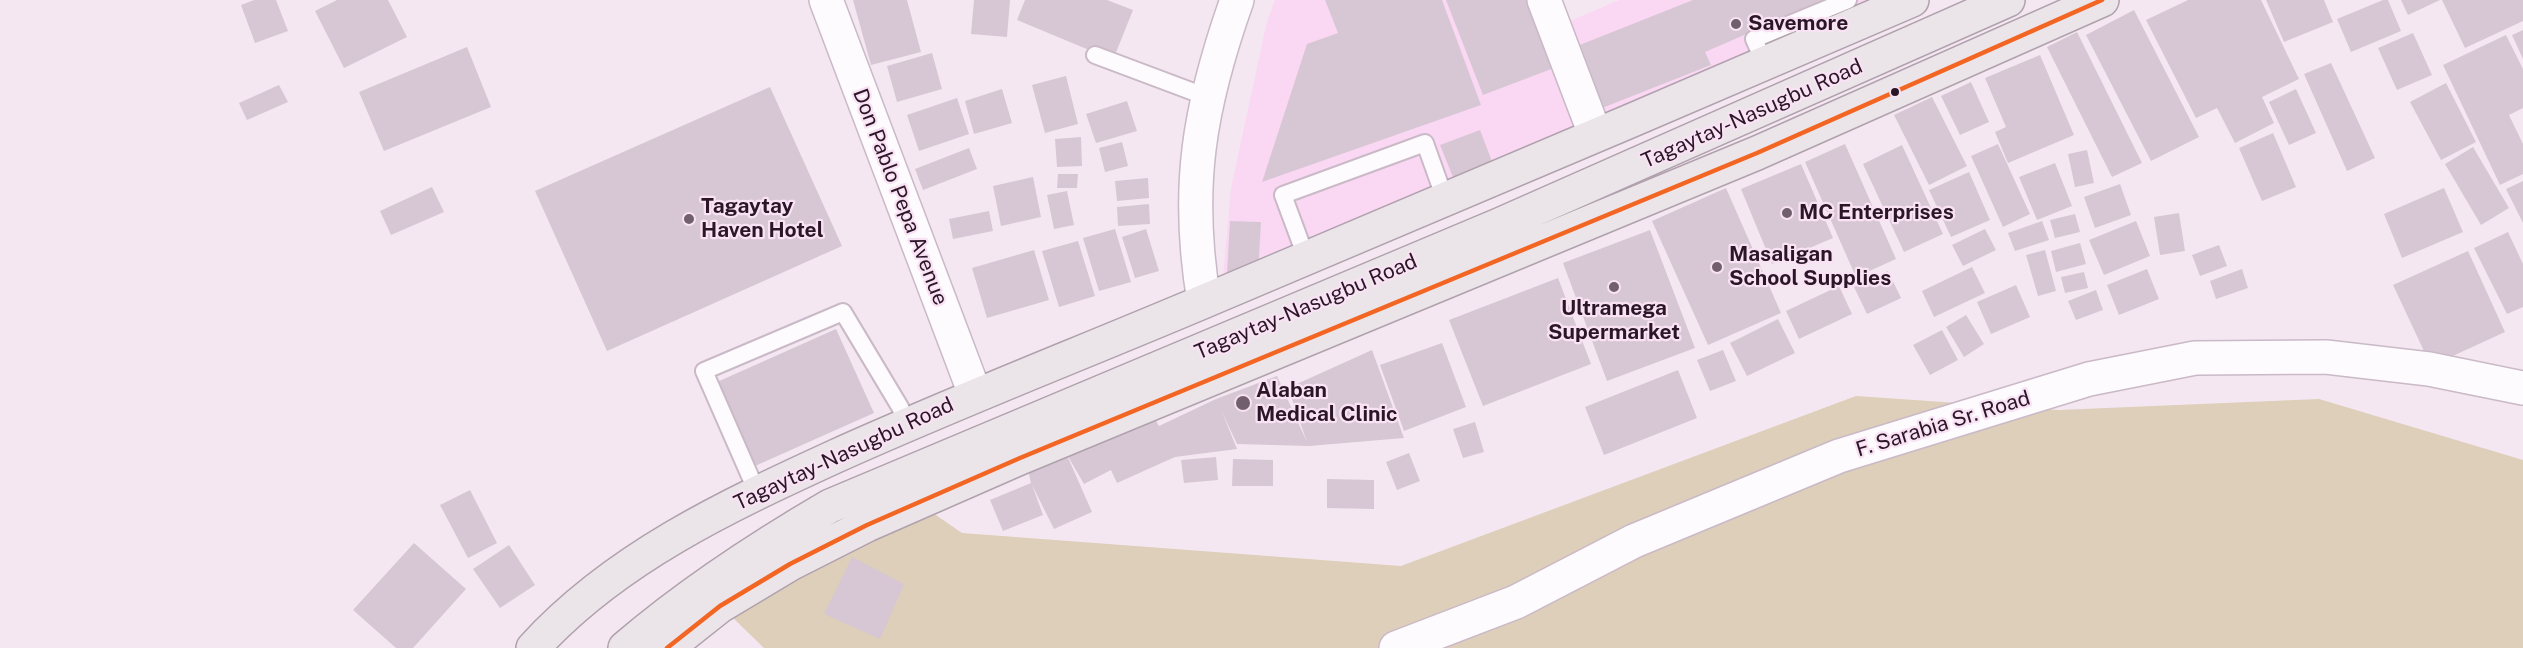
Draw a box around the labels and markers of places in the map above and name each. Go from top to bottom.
place label: Savemore [1748,11,1848,37]
marker: Savemore [1729,17,1743,31]
unlabelled marker [1889,86,1901,98]
place label: Tagaytay Haven Hotel [701,194,824,244]
place label: MC Enterprises [1799,200,1954,226]
marker: MC Enterprises [1780,206,1794,220]
marker: Tagaytay Haven Hotel [682,212,696,226]
place label: Masaligan School Supplies [1729,242,1891,292]
marker: Masaligan School Supplies [1710,260,1724,274]
marker: Ultramega Supermarket [1607,280,1621,294]
place label: Ultramega Supermarket [1548,296,1680,346]
place label: Alaban Medical Clinic [1256,378,1398,428]
marker: Alaban Medical Clinic [1234,394,1252,412]

